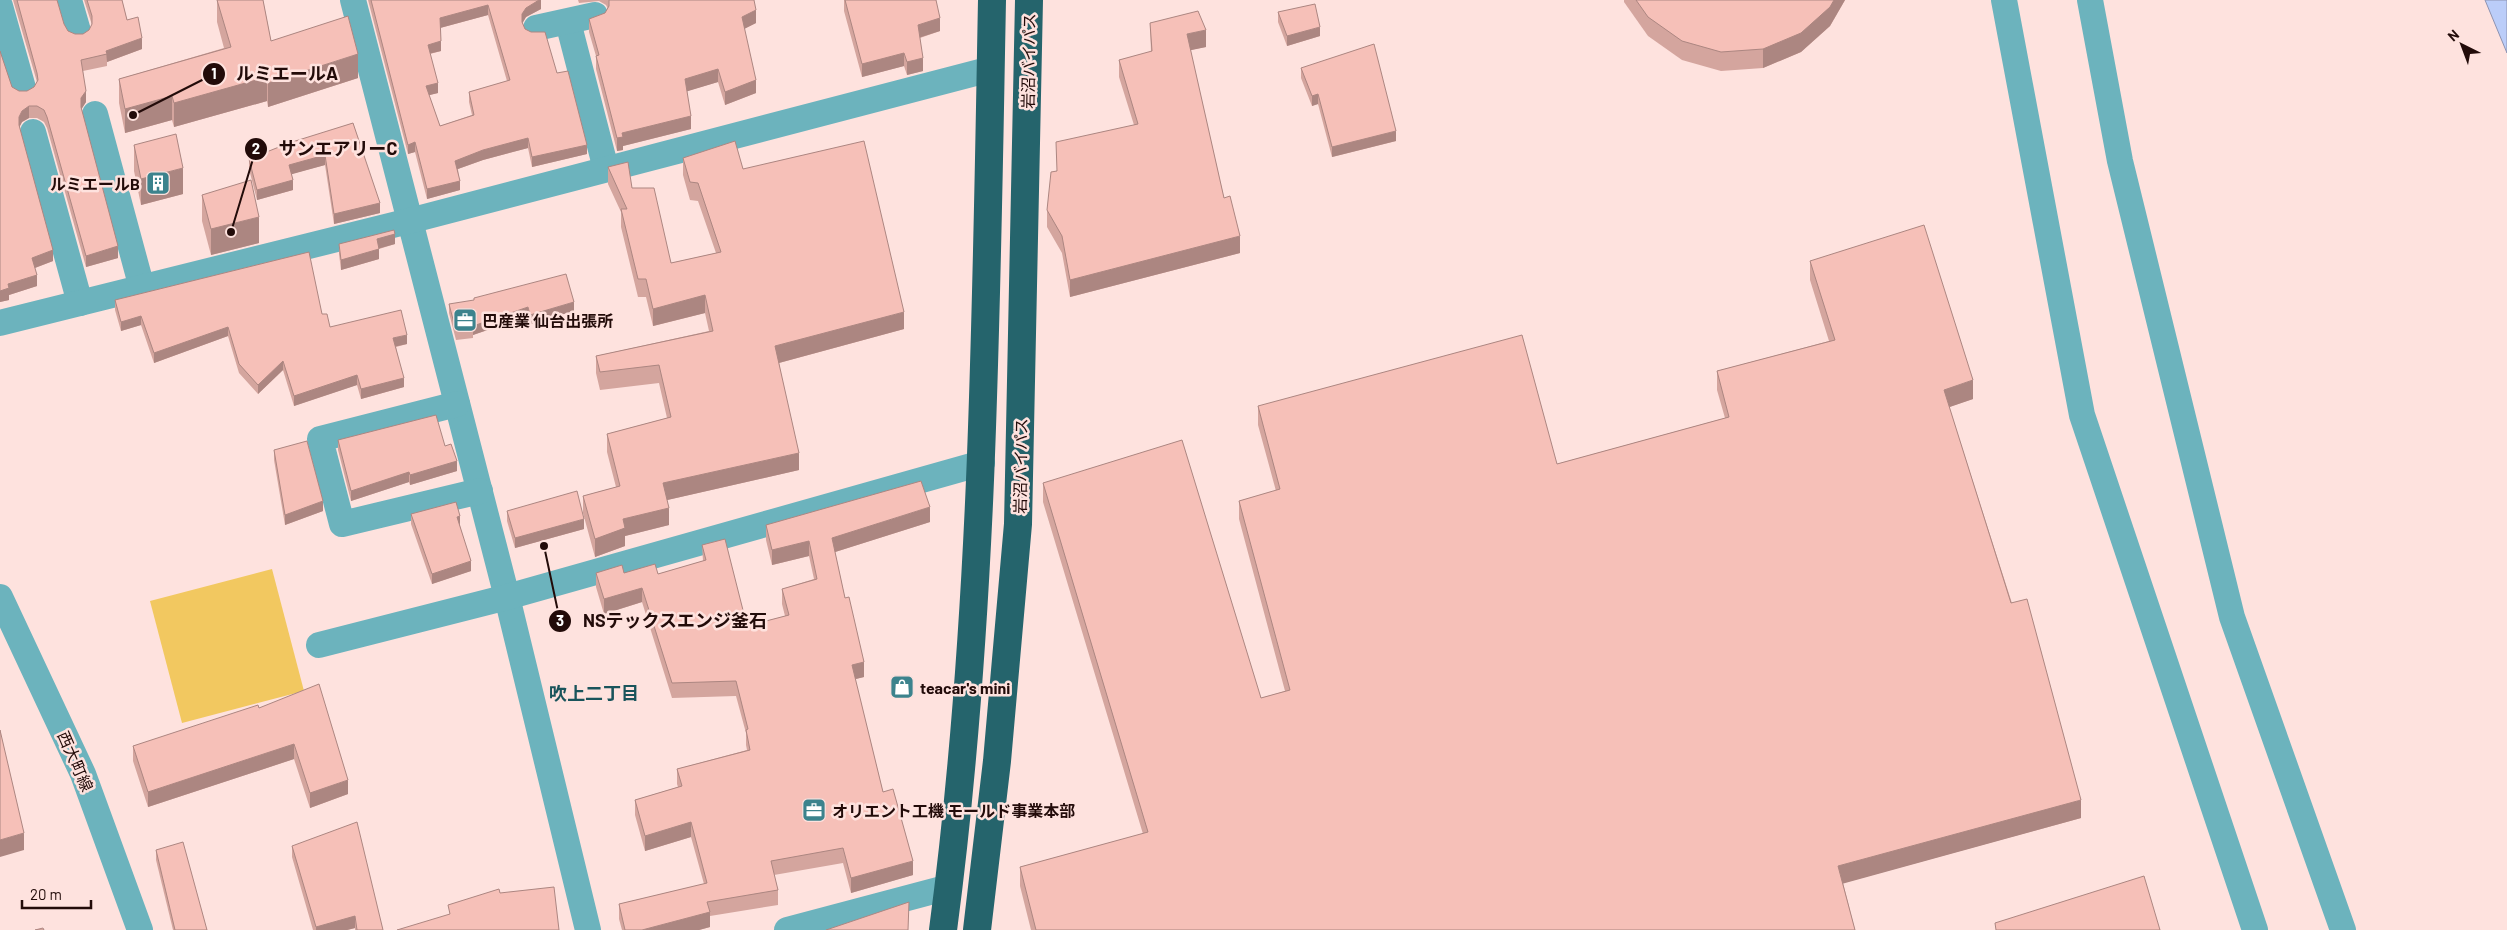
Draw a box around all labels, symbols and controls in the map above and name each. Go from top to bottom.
street label: 岩沼バイパス [1018,13,1038,109]
north arrow [2437,20,2487,70]
text: N [2444,26,2462,44]
callout: ルミエールA [201,58,349,91]
text: ルミエールA [236,62,338,84]
text: 1 [211,64,217,82]
callout: サンエアリーC [244,133,408,166]
text: サンエアリーC [279,137,398,159]
text: 2 [252,139,260,157]
building icon: ルミエールB [145,170,171,196]
place label: ルミエールB [50,174,140,193]
office icon: 巴産業 仙台出張所 [452,307,478,333]
place label: 巴産業 仙台出張所 [482,311,613,330]
street label: 岩沼バイパス [1010,418,1030,514]
callout: NSテックスエンジ釜石 [547,605,777,638]
text: NSテックスエンジ釜石 [583,609,767,631]
text: 3 [556,611,564,629]
shop icon: teacar's mini [889,674,915,700]
place label: teacar's mini [920,678,1010,697]
district label: 吹上二丁目 [549,682,639,704]
street label: 西大町線 [54,728,98,794]
office icon: オリエント工機 モールド事業本部 [801,797,827,823]
place label: オリエント工機 モールド事業本部 [832,801,1075,820]
scale bar [22,878,91,910]
text: 20 m [30,885,62,903]

